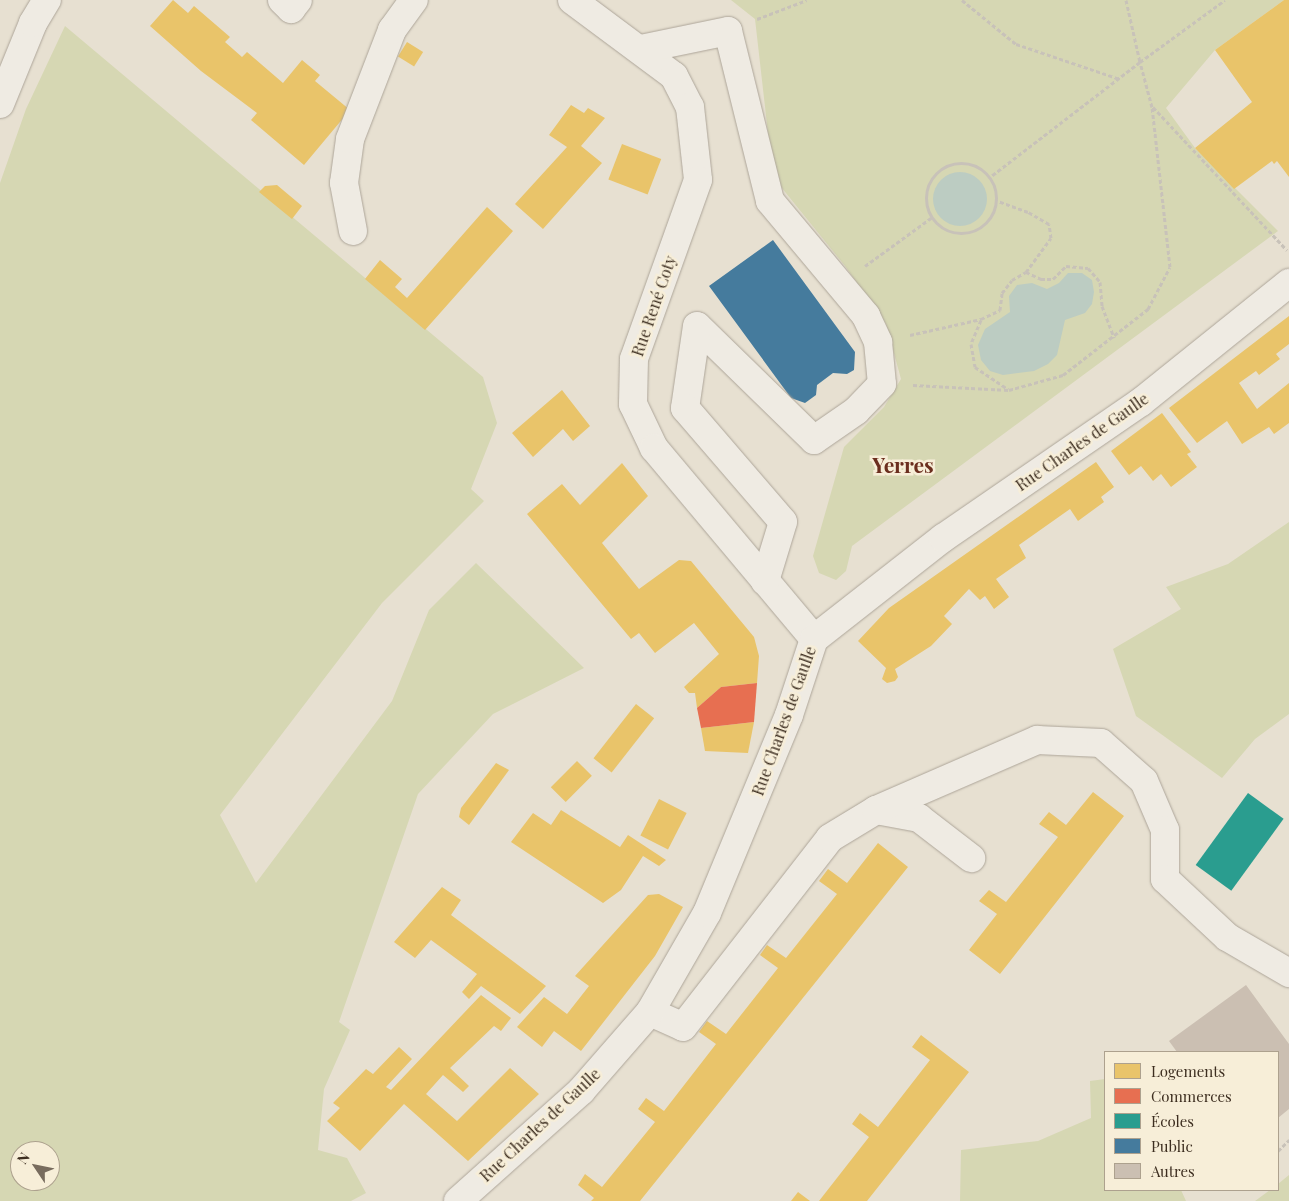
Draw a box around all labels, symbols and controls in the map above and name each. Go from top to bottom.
street label: Rue René Coty [628,253,680,359]
street label: Rue Charles de Gaulle [1012,389,1152,495]
district label: Yerres [872,451,934,477]
street label: Rue Charles de Gaulle [748,644,820,798]
legend [1104,1051,1279,1191]
text: Logements [1151,1061,1225,1081]
street label: Rue Charles de Gaulle [476,1064,604,1186]
text: Commerces [1151,1086,1232,1106]
text: Écoles [1151,1111,1194,1131]
text: Public [1151,1136,1193,1156]
north arrow [10,1141,60,1191]
text: N [12,1148,34,1167]
text: Autres [1151,1161,1195,1181]

